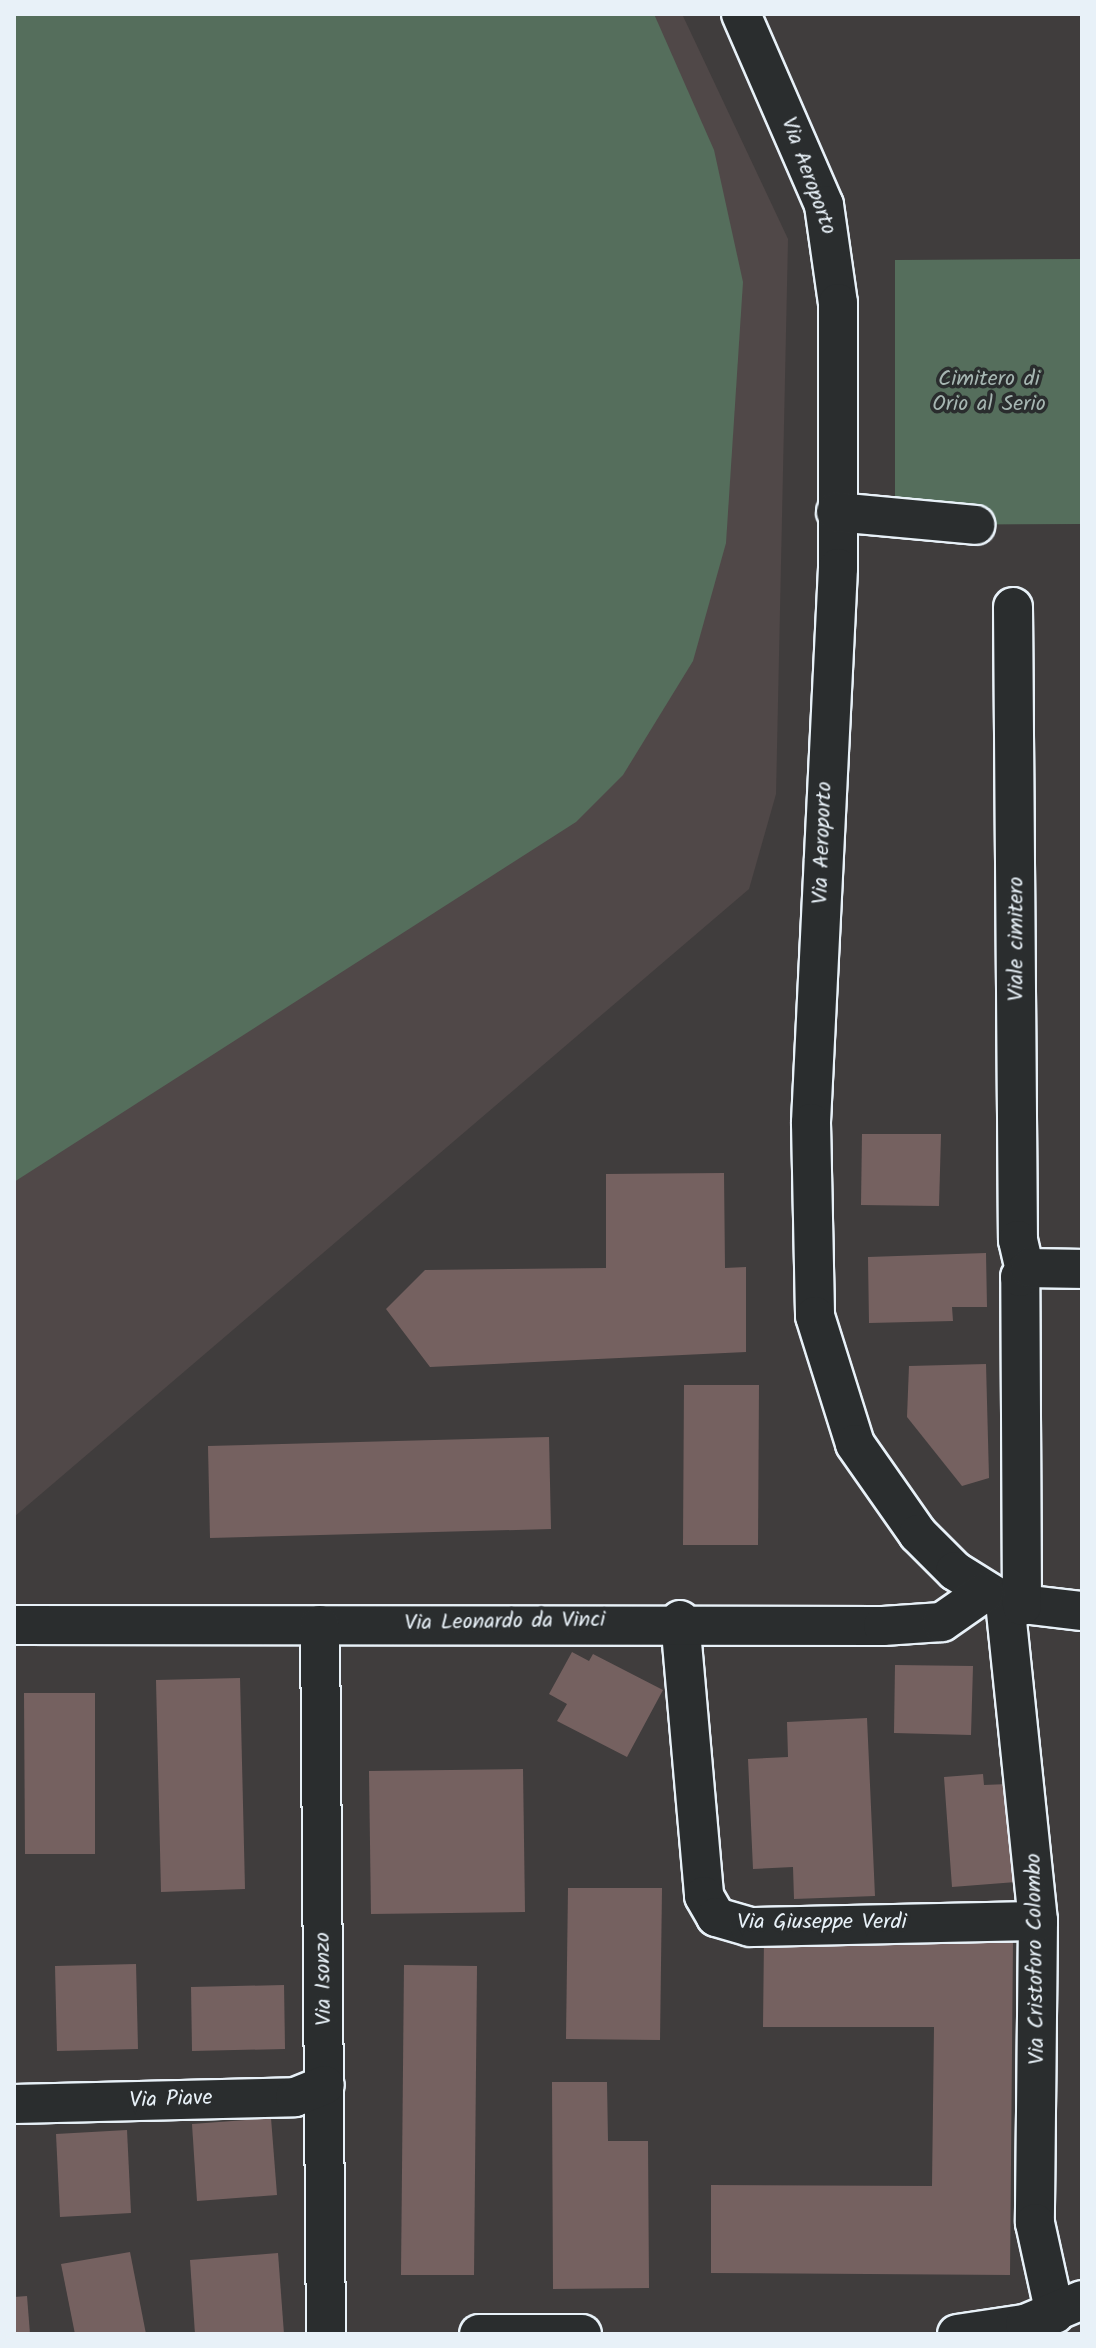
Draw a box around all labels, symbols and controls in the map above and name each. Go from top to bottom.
street label: Via Aeroporto [775,114,841,238]
park label: Cimitero di Orio al Serio [932,366,1046,418]
street label: Via Aeroporto [808,781,838,905]
street label: Viale cimitero [1004,877,1030,1001]
street label: Via Leonardo da Vinci [404,1607,606,1637]
street label: Via Cristoforo Colombo [1021,1853,1051,2065]
street label: Via Giuseppe Verdi [737,1910,907,1936]
street label: Via Isonzo [310,1932,338,2026]
street label: Via Piave [129,2085,213,2115]

